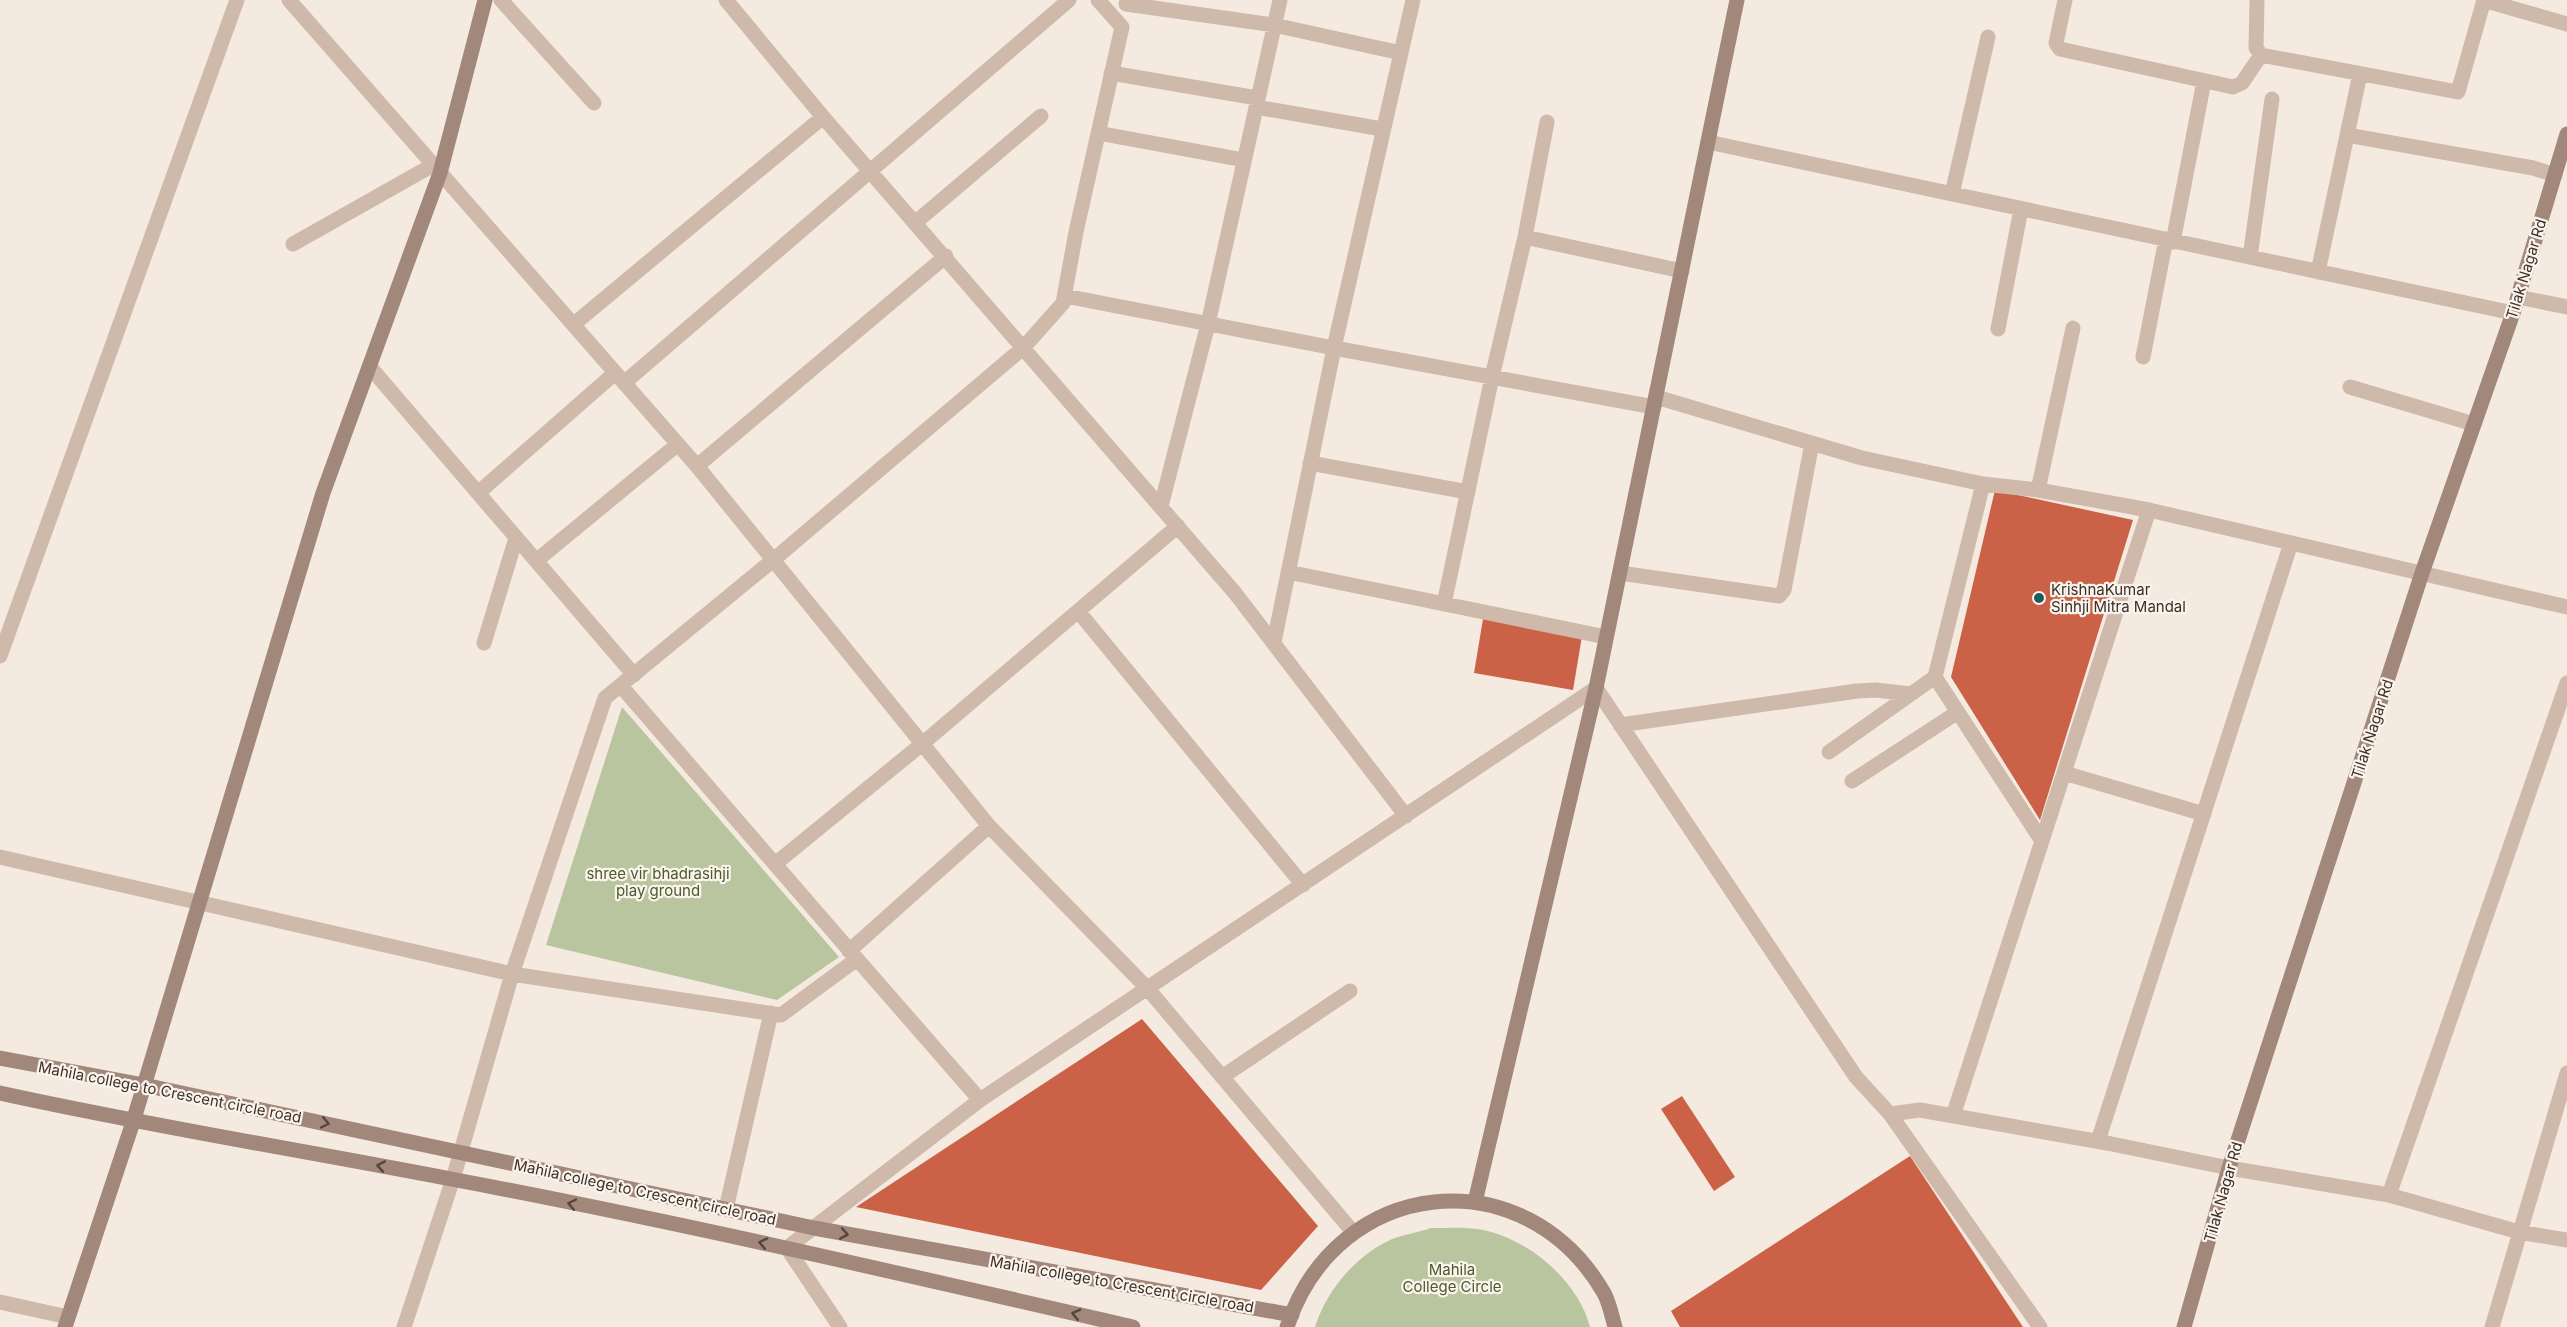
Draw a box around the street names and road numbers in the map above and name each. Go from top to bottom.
street label: Tilak Nagar Rd [2502,217,2550,321]
street label: Tilak Nagar Rd [2347,677,2397,781]
street label: Mahila college to Crescent circle road [37,1057,303,1127]
street label: Tilak Nagar Rd [2200,1140,2246,1244]
street label: Mahila college to Crescent circle road [512,1155,778,1229]
street label: Mahila college to Crescent circle road [989,1251,1255,1317]

